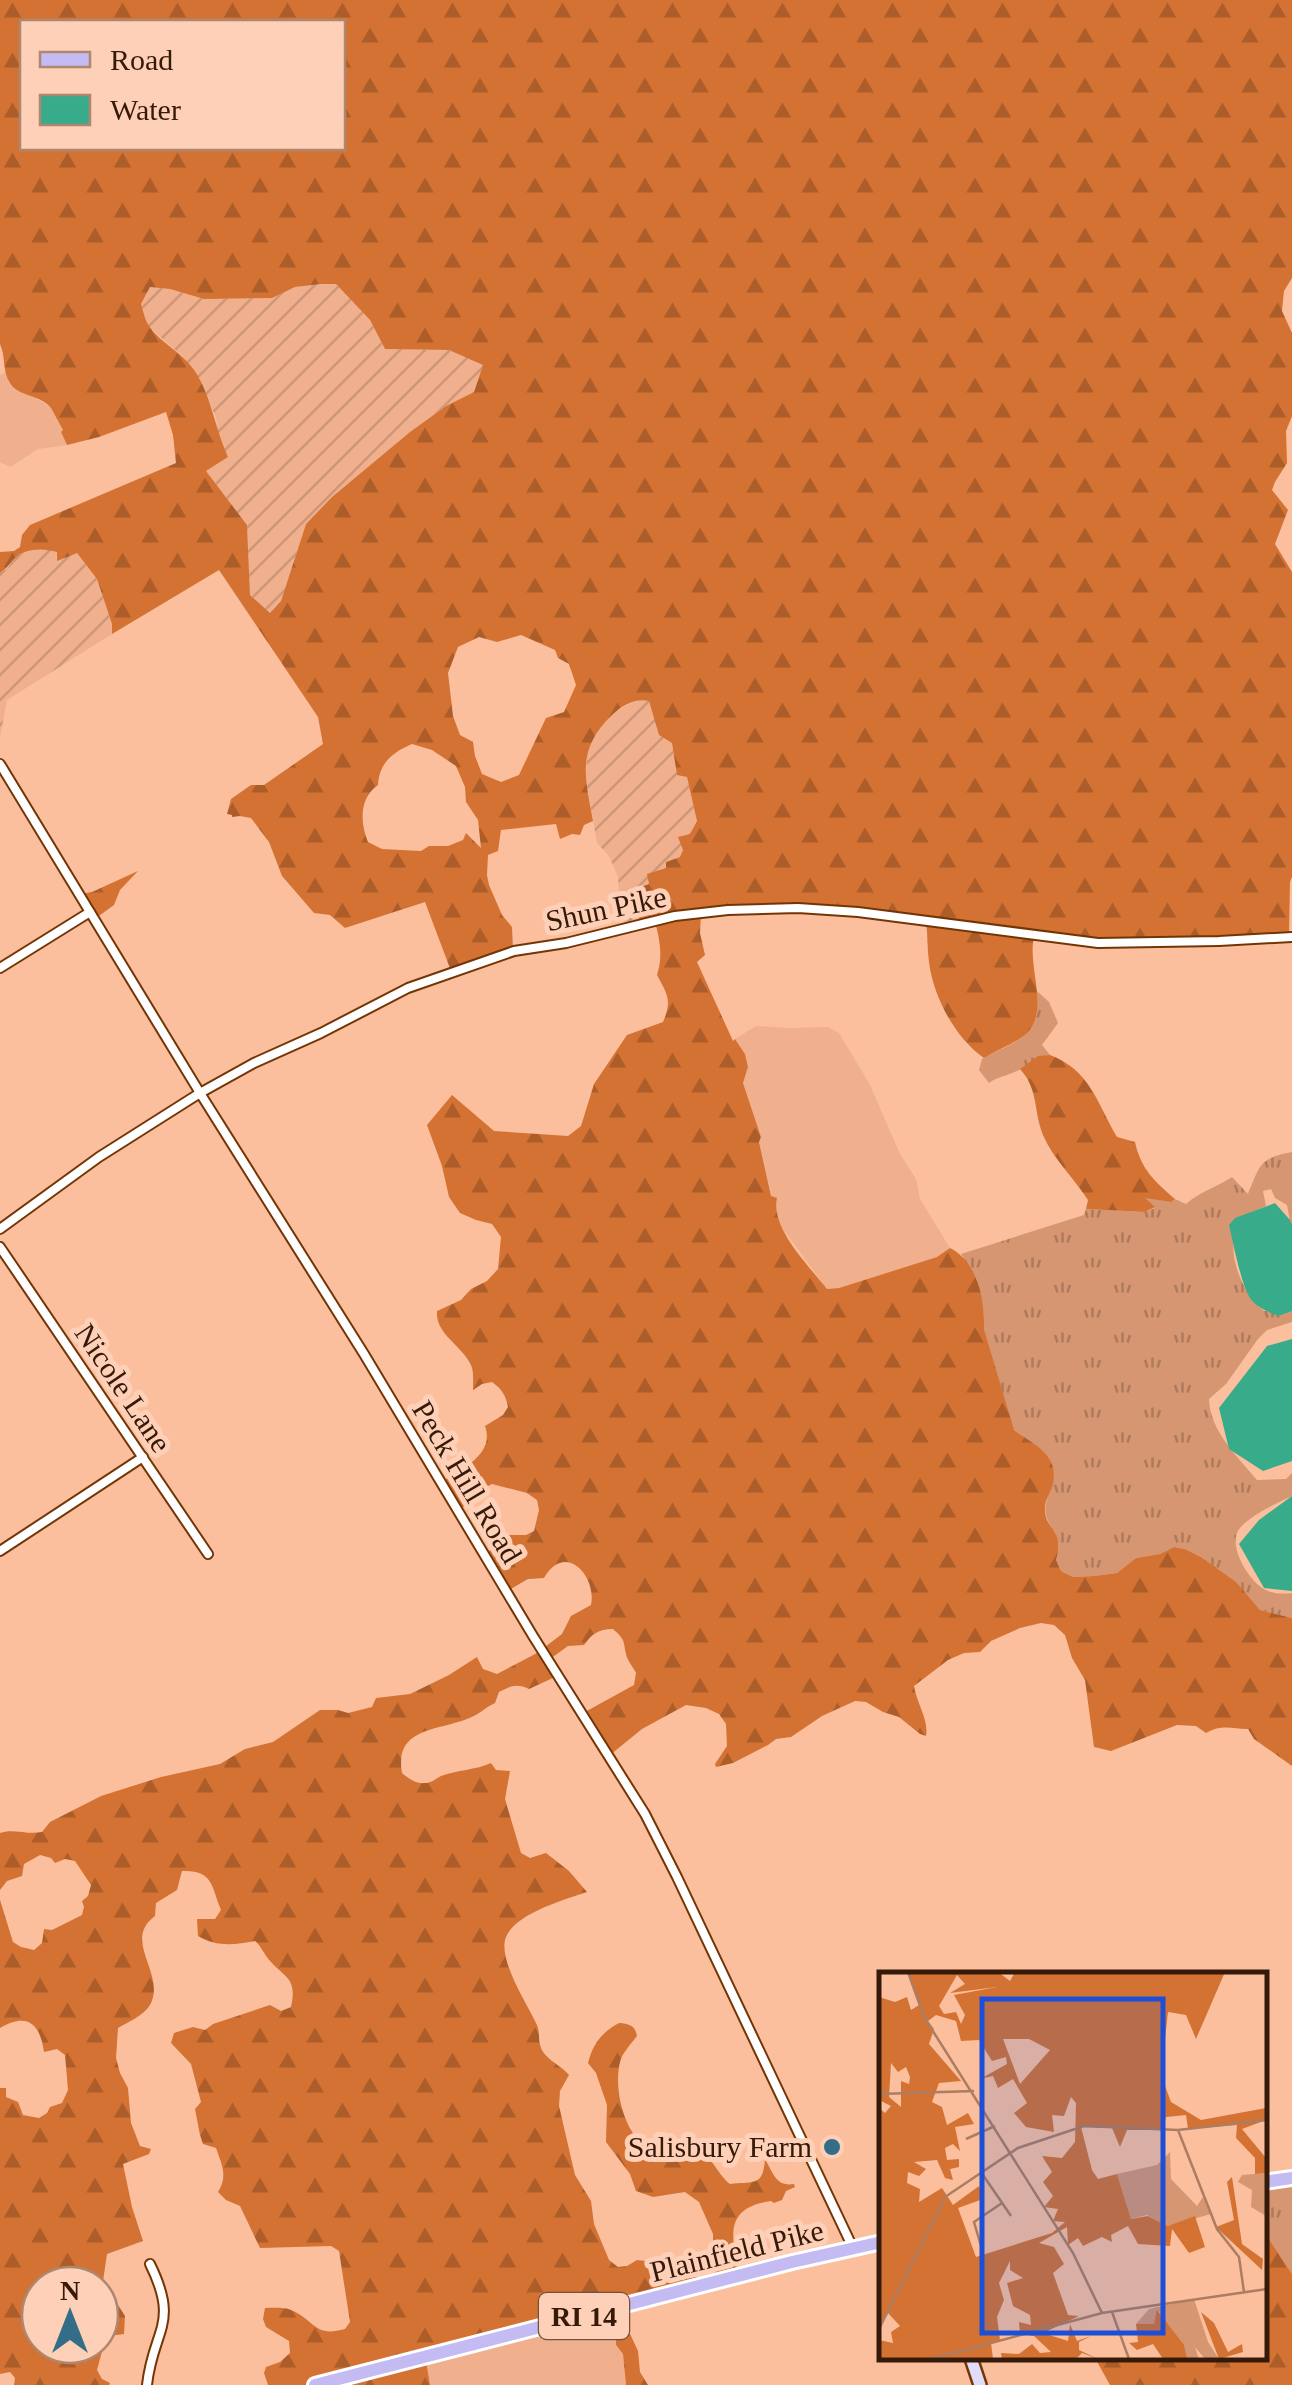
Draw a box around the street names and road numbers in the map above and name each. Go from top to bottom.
street label: Shun Pike [543,880,669,937]
street label: Nicole Lane [69,1317,178,1458]
street label: Peck Hill Road [406,1395,529,1569]
street label: Plainfield Pike [647,2213,827,2288]
road number: RI 14 [539,2293,629,2339]

